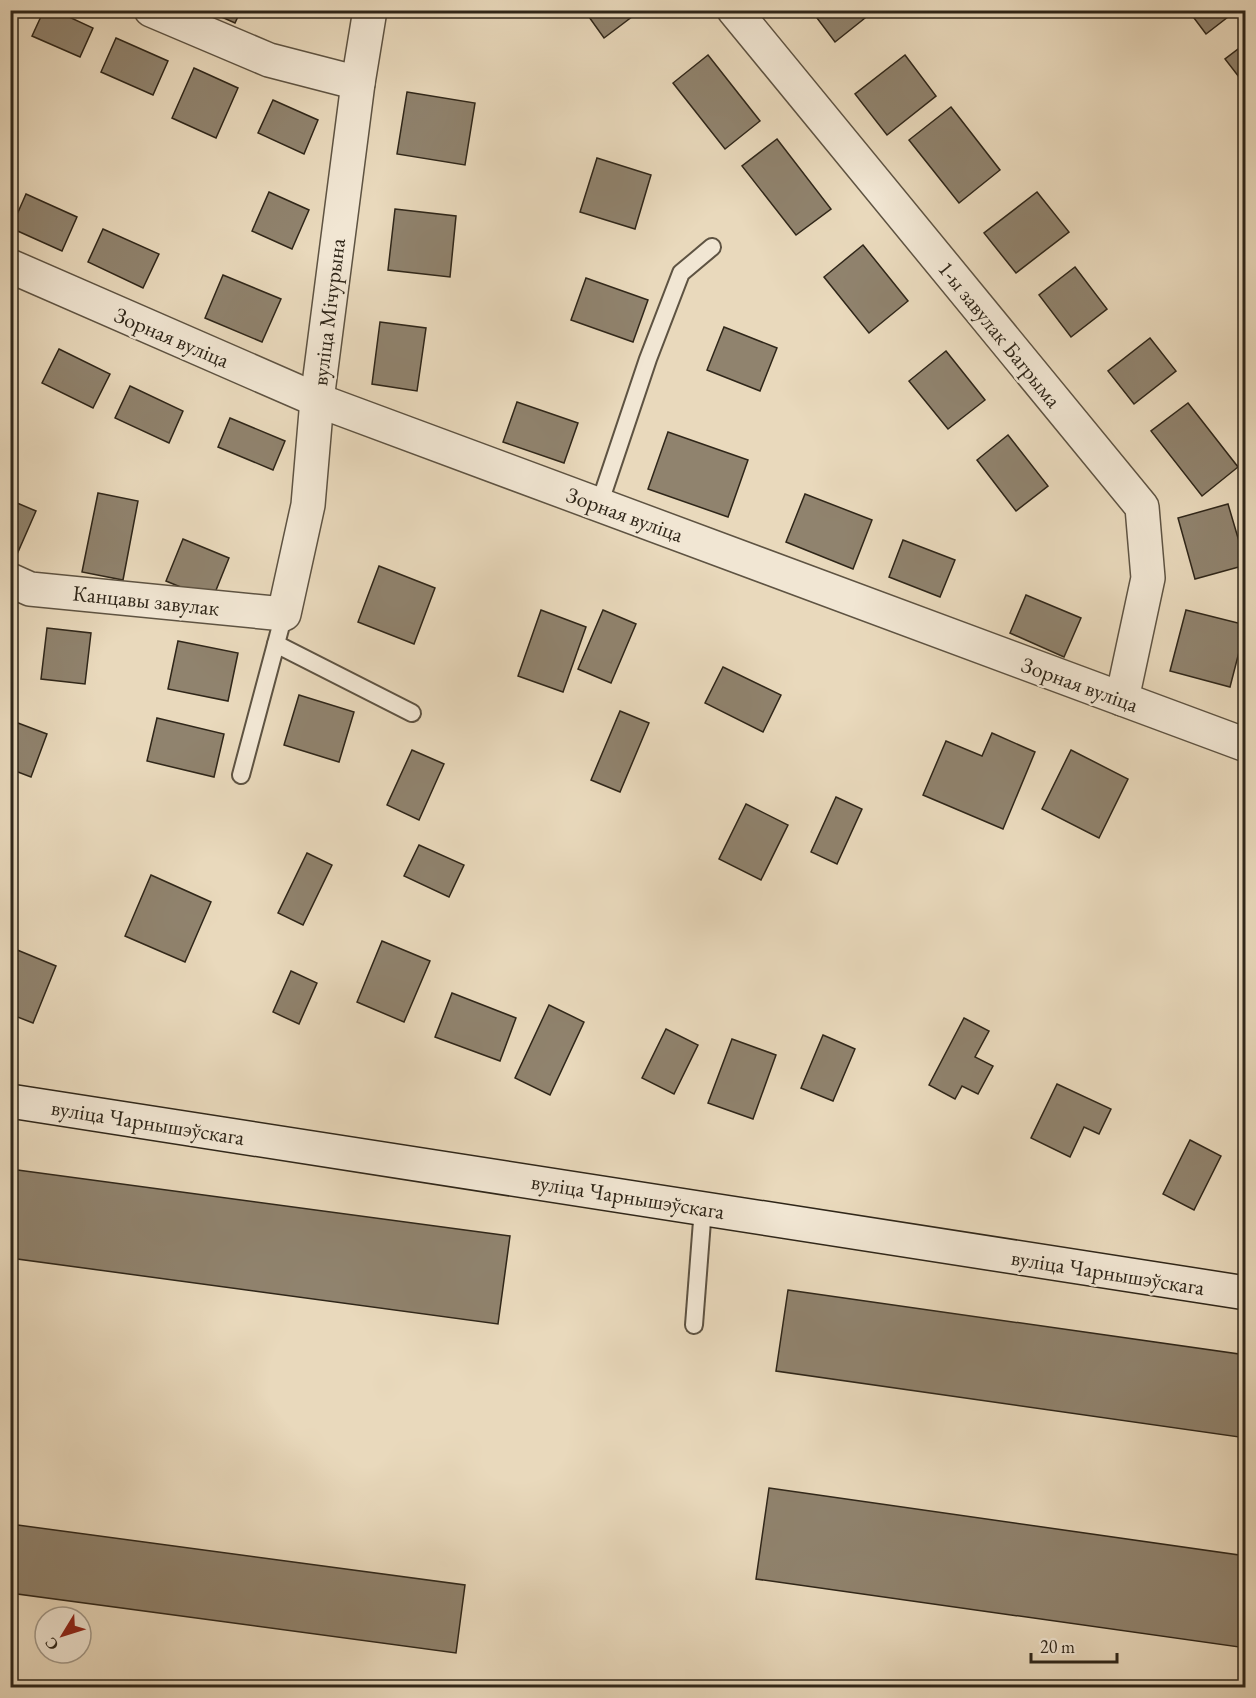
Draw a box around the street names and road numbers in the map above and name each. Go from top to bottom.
street label: вуліца Мічурына [305,236,352,387]
street label: 1-ы завулак Багрыма [931,255,1068,414]
street label: Зорная вуліца [110,300,234,375]
street label: Зорная вуліца [562,480,687,549]
street label: Канцавы завулак [71,578,221,623]
street label: Зорная вуліца [1017,650,1142,719]
street label: вуліца Чарнышэўскага [49,1093,247,1152]
street label: вуліца Чарнышэўскага [529,1167,727,1226]
street label: вуліца Чарнышэўскага [1009,1243,1207,1302]

